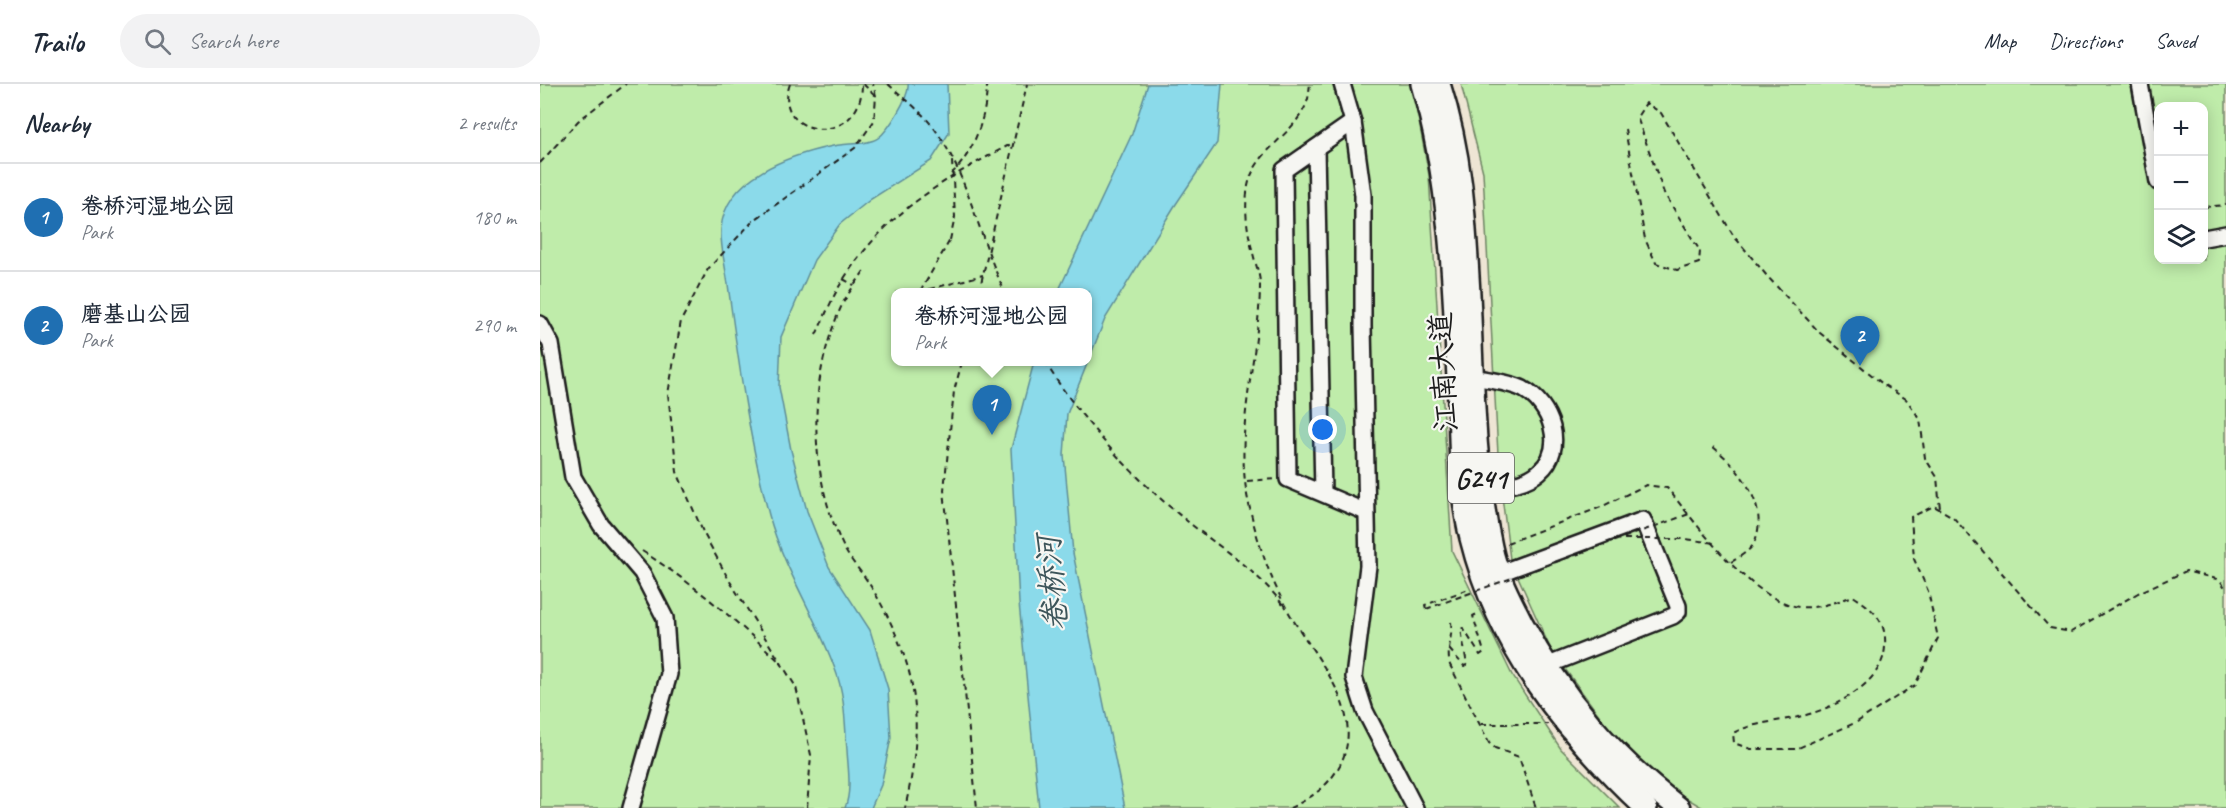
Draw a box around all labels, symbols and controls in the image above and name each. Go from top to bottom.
search box [120,14,540,68]
text: Trailo [30,24,84,59]
icon: search [141,25,174,58]
text: Search here [189,27,278,55]
text: Map [1984,28,2016,54]
text: Directions [2049,28,2122,54]
text: Saved [2155,28,2196,54]
map controls [2154,102,2208,264]
button: + [2154,102,2208,156]
text: Nearby [24,107,89,140]
text: 2 results [457,111,516,136]
button: − [2154,156,2208,210]
text: 卷桥河湿地公园 [81,192,235,220]
text: 1 [39,205,48,230]
text: 180 m [473,205,516,230]
button: layers [2154,210,2208,264]
text: Park [81,220,113,245]
popup [891,288,1092,366]
text: 磨基山公园 [81,300,191,328]
text: 卷桥河湿地公园 [914,302,1069,330]
street label: 江南大道 [1421,311,1465,433]
text: 2 [39,313,48,338]
text: 290 m [473,313,516,338]
pin: 2 [1840,316,1880,366]
text: Park [81,328,113,353]
text: Park [914,330,946,355]
pin: 1 [972,386,1012,435]
your location [1308,415,1337,444]
road number: G241 [1448,453,1514,503]
water label: 卷桥河 [1027,528,1077,633]

